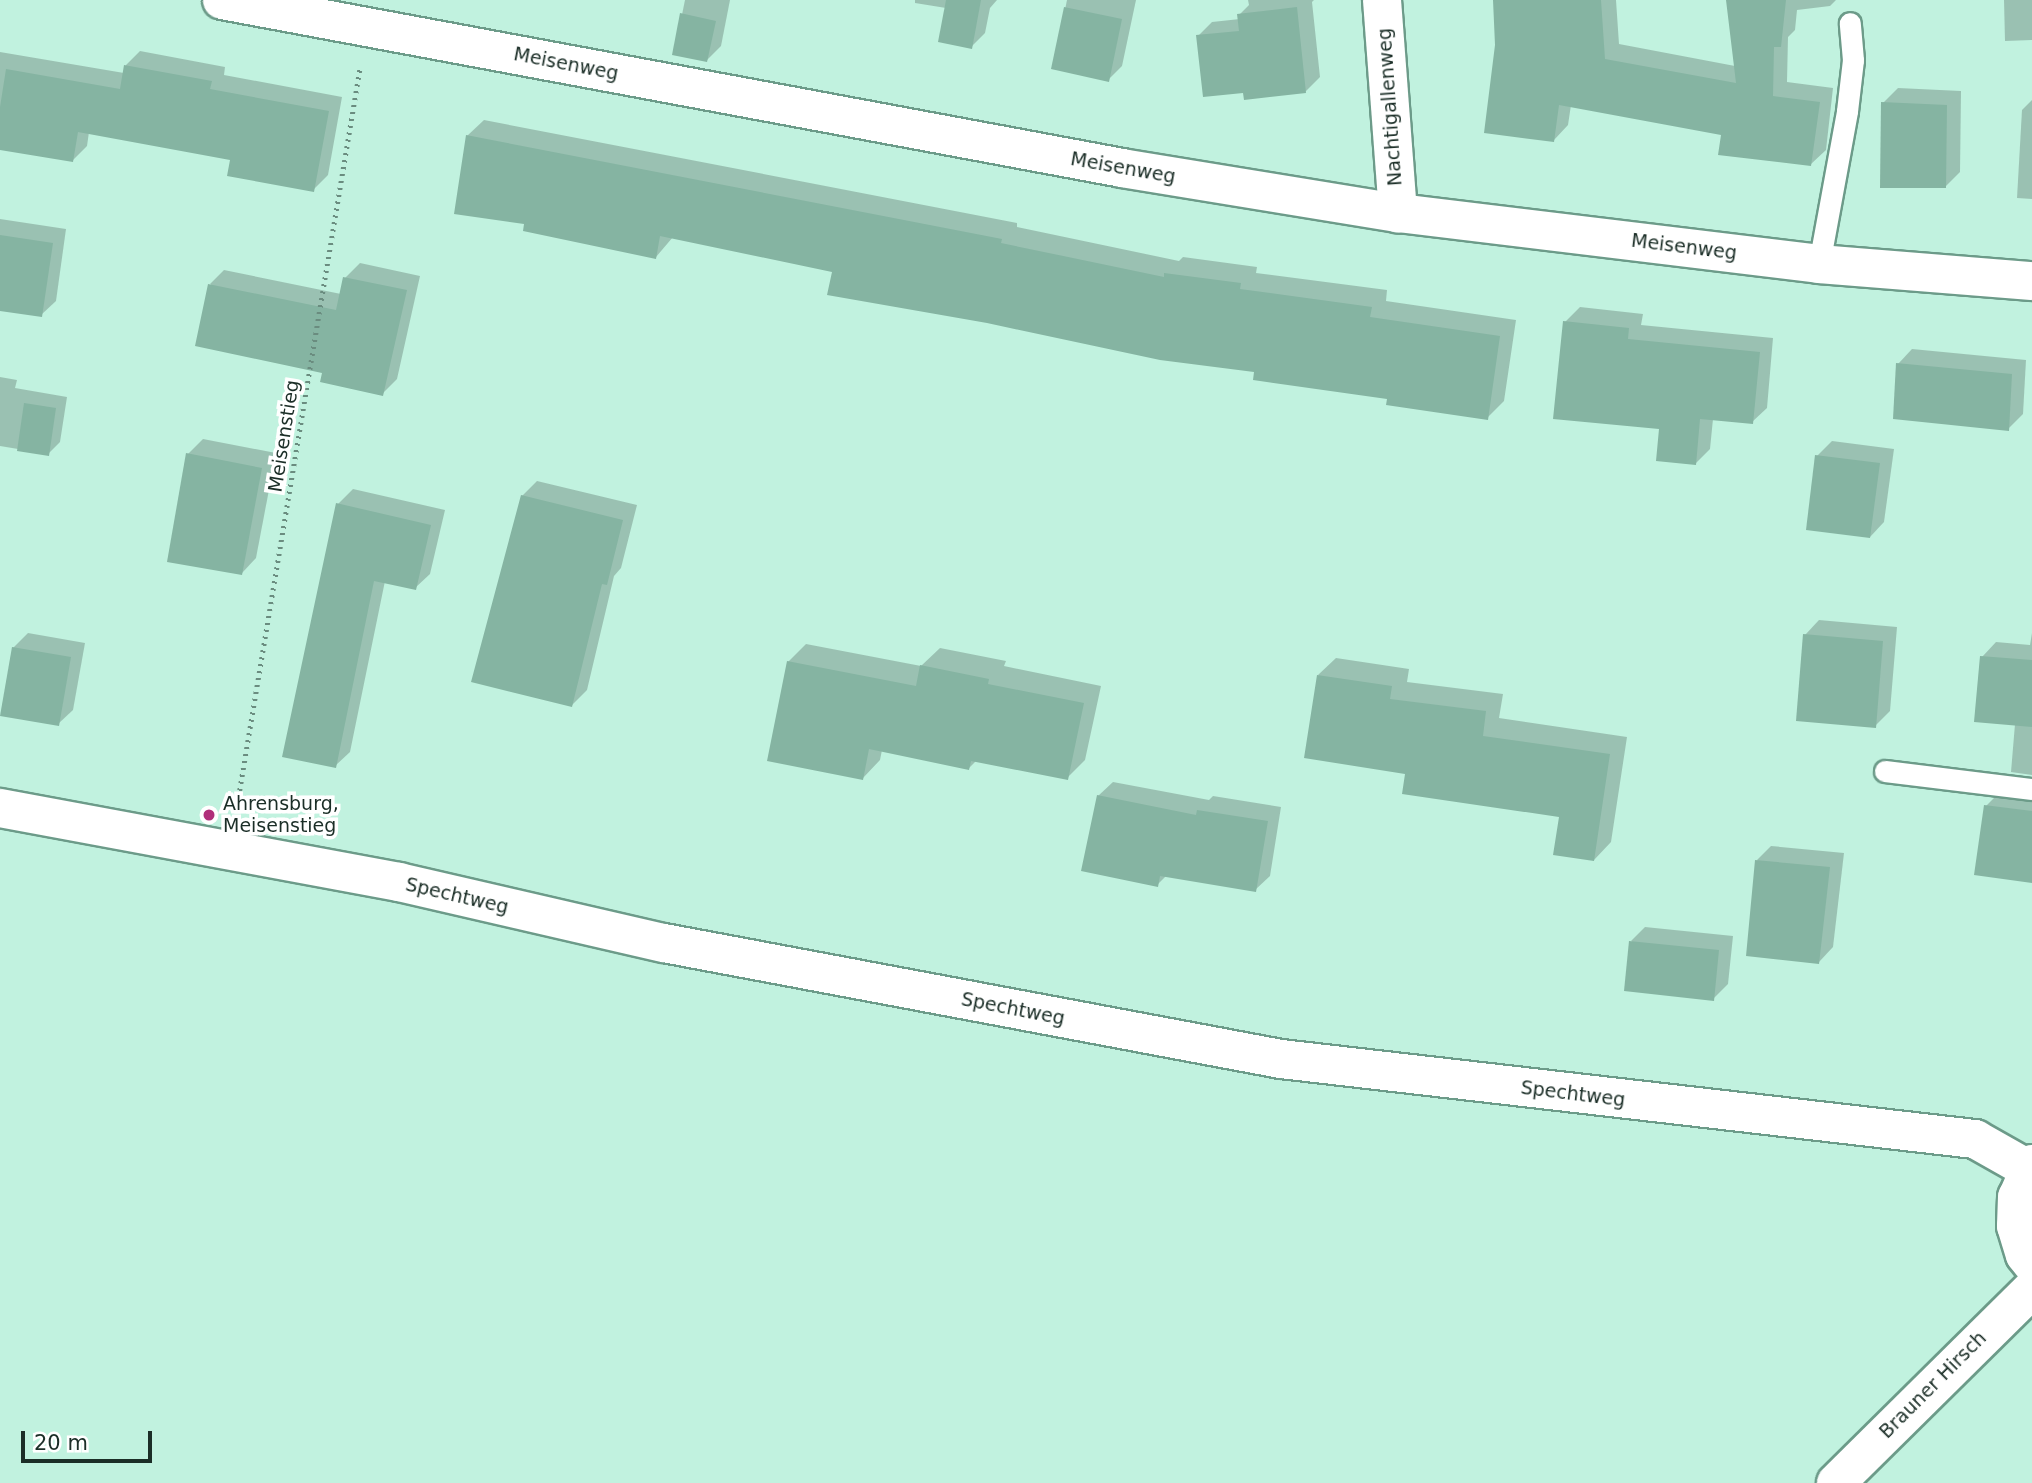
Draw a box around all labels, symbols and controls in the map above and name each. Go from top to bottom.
street label: Nachtigallenweg [1373,27,1407,187]
street label: Meisenweg [512,43,620,85]
street label: Meisenweg [1069,148,1177,188]
street label: Meisenweg [1630,229,1738,265]
street label: Meisenstieg [264,378,304,494]
place label: Ahrensburg, Meisenstieg [223,793,339,837]
marker: Ahrensburg, Meisenstieg [201,807,217,823]
street label: Spechtweg [403,873,511,919]
street label: Spechtweg [959,988,1067,1030]
street label: Spechtweg [1519,1076,1627,1112]
street label: Brauner Hirsch [1875,1327,1991,1443]
scale bar [24,1416,156,1460]
text: 20 m [34,1431,88,1455]

